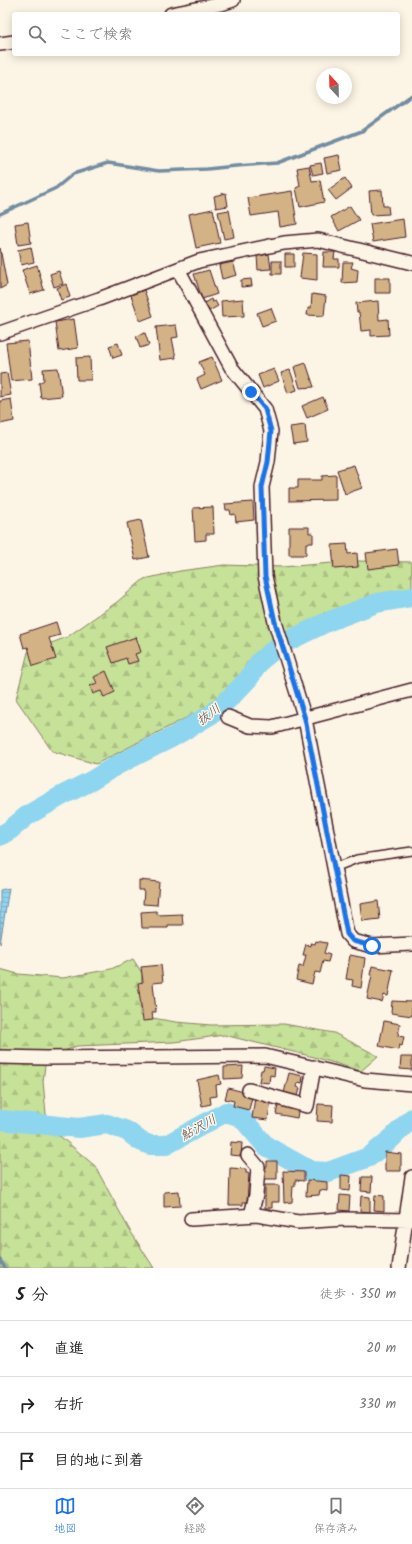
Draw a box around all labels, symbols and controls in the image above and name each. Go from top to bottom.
search box [12,12,400,56]
icon: search [26,23,48,45]
text: ここで検索 [58,23,133,47]
north arrow [316,68,352,104]
route end [242,383,260,401]
water label: 抜川 [192,699,226,731]
route start [363,937,381,955]
water label: 鮎沢川 [177,1110,221,1147]
text: 5 分 [16,1282,48,1309]
text: 徒歩 · 350 m [320,1284,396,1305]
text: 直進 [54,1337,84,1361]
icon: ahead [16,1338,38,1360]
text: 20 m [366,1338,396,1359]
text: 右折 [54,1393,84,1417]
icon: right [16,1394,38,1416]
text: 330 m [359,1394,396,1415]
text: 目的地に到着 [54,1449,144,1473]
icon: arrive [16,1450,38,1472]
tab: 地図 [54,1495,76,1538]
tab: 経路 [184,1495,206,1538]
tab: 保存済み [314,1495,358,1538]

